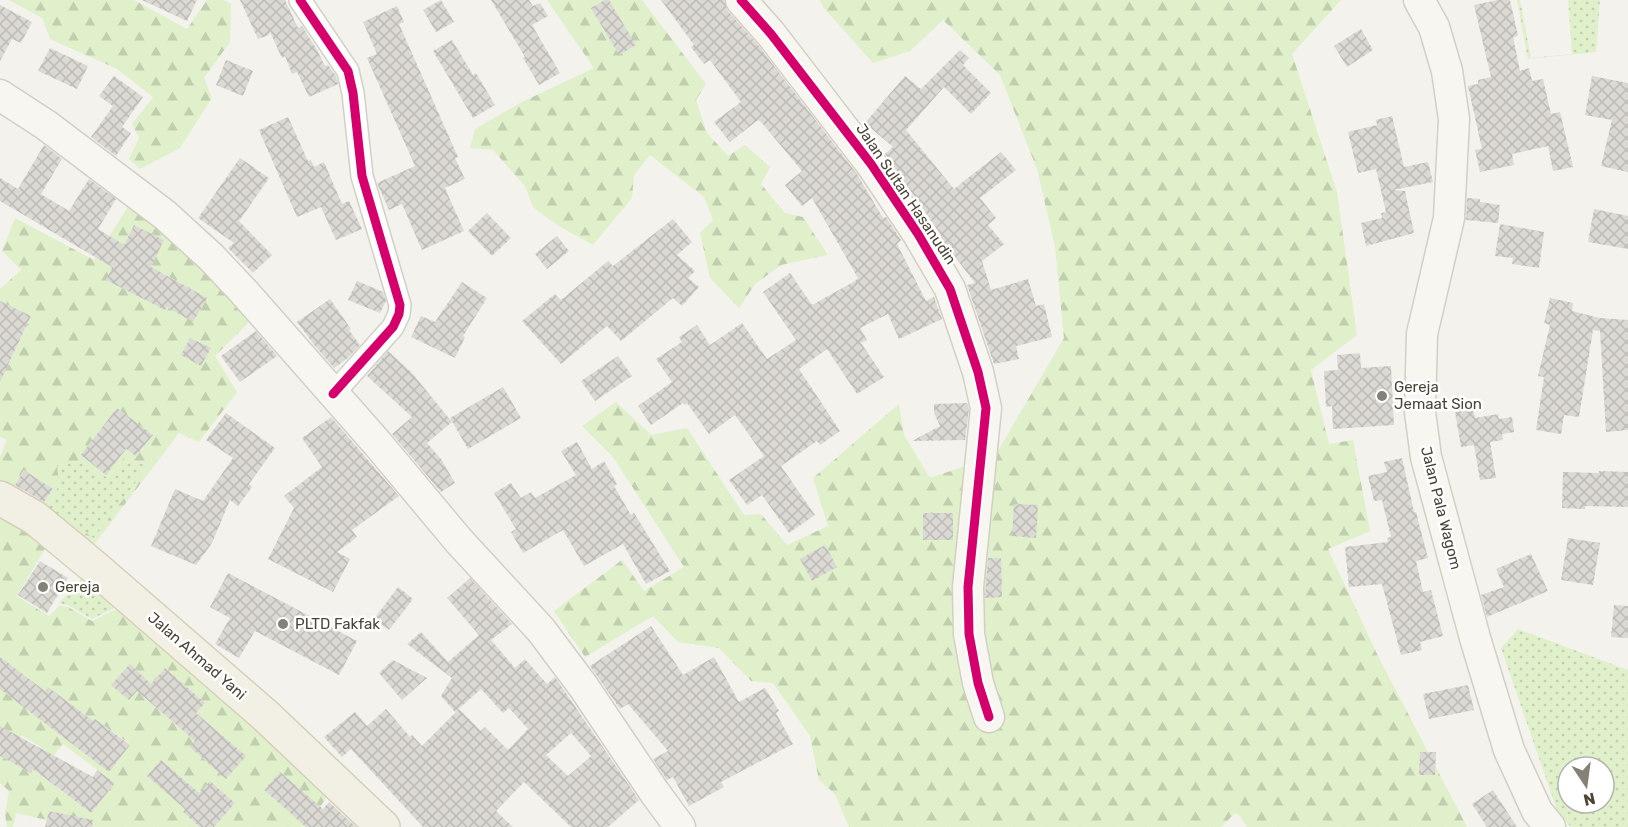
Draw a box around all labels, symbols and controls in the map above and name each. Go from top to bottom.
street label: Jalan Sultan Hasanudin [852,120,960,268]
place label: Gereja Jemaat Sion [1394,378,1482,413]
marker: Gereja Jemaat Sion [1375,389,1389,403]
street label: Jalan Pala Wagom [1417,444,1465,572]
place label: Gereja [55,578,100,596]
marker: Gereja [36,580,50,594]
street label: Jalan Ahmad Yani [144,608,250,704]
place label: PLTD Fakfak [295,615,380,633]
marker: PLTD Fakfak [276,617,290,631]
north arrow [1556,755,1616,815]
text: N [1582,789,1597,810]

